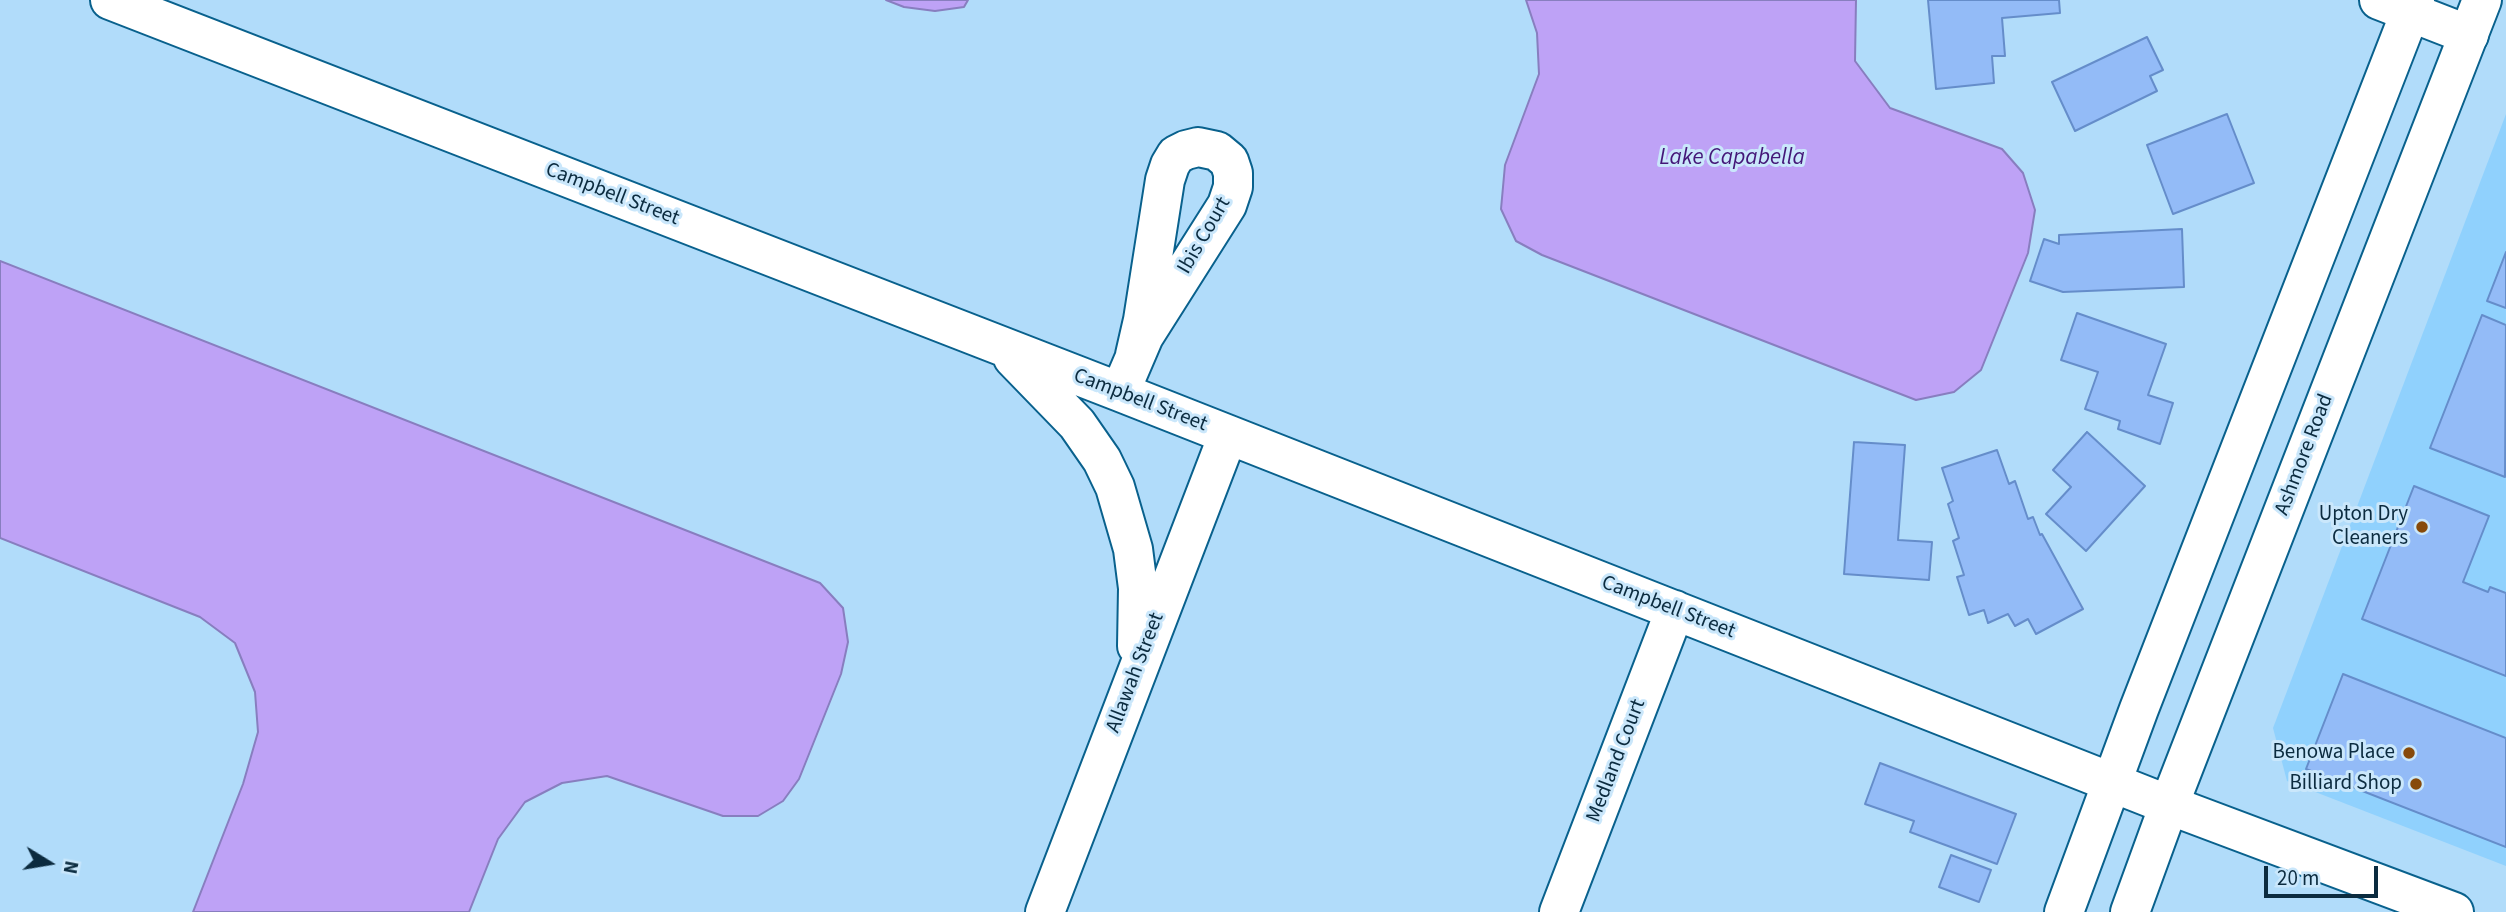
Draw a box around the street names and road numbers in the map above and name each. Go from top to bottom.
street label: Campbell Street [542,158,682,232]
street label: Ibis Court [1173,193,1237,279]
street label: Campbell Street [1070,364,1210,438]
street label: Ashmore Road [2270,391,2340,519]
street label: Campbell Street [1598,571,1738,645]
street label: Allawah Street [1102,609,1170,737]
street label: Medland Court [1582,696,1652,826]

